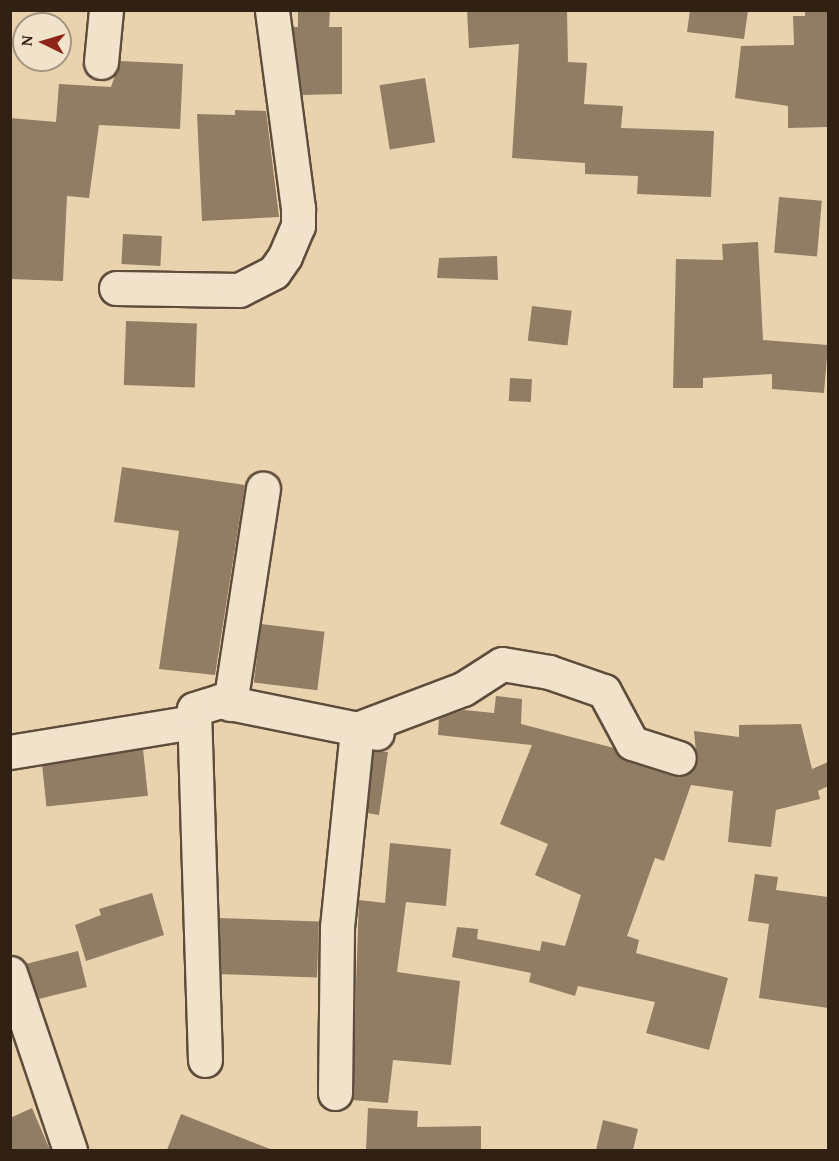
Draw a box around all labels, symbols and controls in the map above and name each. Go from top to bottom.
north arrow [12,12,72,72]
text: N [14,34,38,47]

